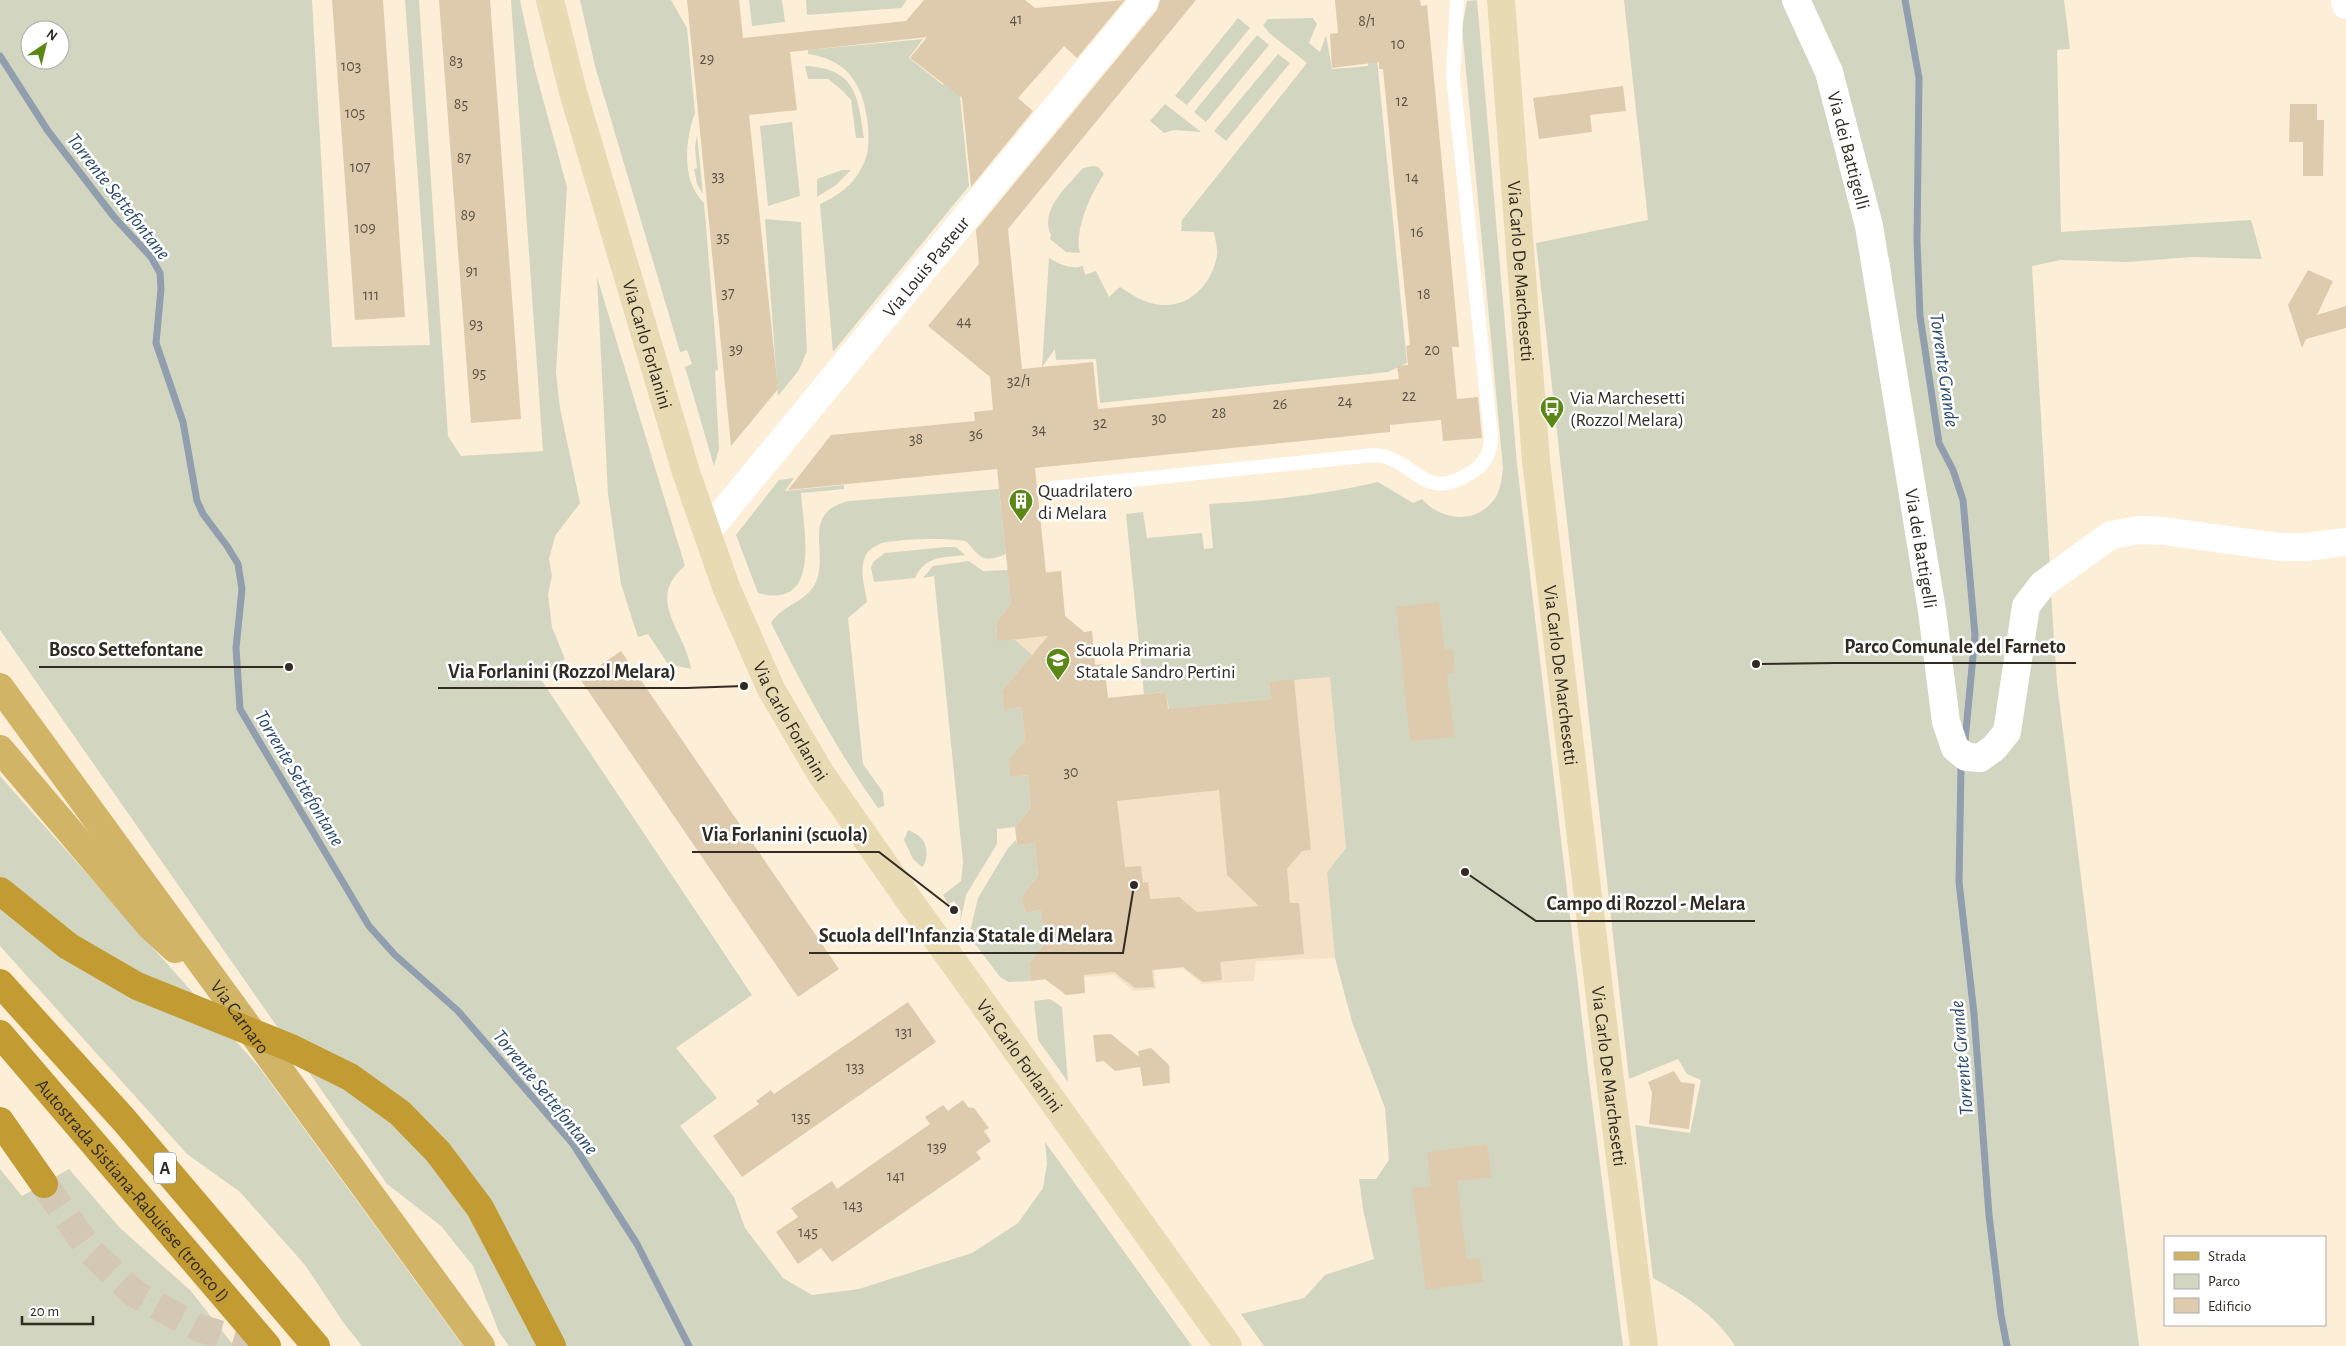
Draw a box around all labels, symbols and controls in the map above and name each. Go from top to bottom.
house number: 41 [1009,11,1023,27]
house number: 8/1 [1358,13,1376,29]
north arrow [20,20,70,70]
text: N [44,27,60,44]
house number: 10 [1391,36,1405,52]
house number: 29 [700,51,714,67]
house number: 83 [449,53,463,69]
house number: 103 [341,58,361,74]
street label: Via dei Battigelli [1823,89,1872,212]
house number: 12 [1396,93,1408,109]
house number: 85 [454,96,468,112]
house number: 105 [345,105,365,121]
water label: Torrente Settefontane [63,130,174,264]
house number: 87 [457,150,471,166]
house number: 107 [350,159,371,175]
house number: 33 [711,168,725,184]
house number: 14 [1405,169,1419,185]
street label: Via Carlo De Marchesetti [1504,180,1536,362]
house number: 89 [460,207,476,223]
street label: Via Louis Pasteur [880,213,974,321]
house number: 109 [354,220,376,236]
house number: 16 [1410,224,1424,240]
house number: 35 [716,229,730,245]
house number: 91 [465,263,479,279]
street label: Via Carlo Forlanini [618,278,675,412]
house number: 37 [721,285,735,301]
house number: 18 [1417,286,1431,302]
house number: 111 [363,287,379,303]
water label: Torrente Grande [1926,312,1962,429]
house number: 44 [956,313,972,329]
house number: 93 [469,316,483,332]
house number: 39 [729,341,743,357]
house number: 20 [1424,342,1440,358]
house number: 95 [472,365,486,381]
house number: 32/1 [1007,373,1031,389]
house number: 22 [1402,388,1416,404]
place label: Via Marchesetti (Rozzol Melara) [1570,389,1685,430]
house number: 24 [1338,393,1353,409]
bus stop icon: Via Marchesetti (Rozzol Melara) [1539,395,1565,429]
house number: 26 [1273,396,1287,412]
house number: 28 [1212,405,1226,421]
house number: 30 [1151,410,1167,426]
house number: 32 [1093,415,1107,431]
house number: 34 [1032,421,1046,437]
house number: 36 [969,426,983,442]
house number: 38 [909,431,923,447]
place label: Quadrilatero di Melara [1038,482,1133,523]
street label: Via dei Battigelli [1901,487,1939,610]
building icon: Quadrilatero di Melara [1008,488,1034,522]
street label: Via Carlo De Marchesetti [1540,584,1580,766]
callout: Parco Comunale del Farneto [1835,628,2076,663]
callout: Bosco Settefontane [39,632,213,667]
text: Parco Comunale del Farneto [1844,637,2066,657]
text: Bosco Settefontane [49,640,203,660]
place label: Scuola Primaria Statale Sandro Pertini [1076,641,1236,682]
school or university icon: Scuola Primaria Statale Sandro Pertini [1045,647,1071,681]
callout: Via Forlanini (Rozzol Melara) [438,653,686,688]
street label: Via Carlo Forlanini [749,659,831,785]
text: Via Forlanini (Rozzol Melara) [448,662,676,682]
water label: Torrente Settefontane [251,707,348,850]
house number: 30 [1063,764,1079,780]
callout: Via Forlanini (scuola) [692,817,879,852]
text: Via Forlanini (scuola) [702,825,868,845]
callout: Campo di Rozzol - Melara [1536,886,1755,921]
text: Campo di Rozzol - Melara [1546,894,1746,914]
callout: Scuola dell'Infanzia Statale di Melara [809,918,1123,953]
text: Scuola dell'Infanzia Statale di Melara [819,926,1114,946]
street label: Via Carnaro [206,977,272,1058]
street label: Via Carlo De Marchesetti [1588,985,1629,1168]
street label: Via Carlo Forlanini [972,996,1066,1116]
water label: Torrente Grande [1947,999,1977,1116]
house number: 131 [895,1024,913,1040]
water label: Torrente Settefontane [489,1026,602,1159]
house number: 133 [846,1059,864,1075]
street label: Autostrada Sistiana-Rabuiese (tronco I) [32,1076,233,1306]
house number: 135 [792,1109,810,1125]
house number: 139 [927,1139,947,1155]
road number: A [154,1152,176,1184]
house number: 141 [887,1168,905,1184]
house number: 143 [843,1197,863,1213]
house number: 145 [798,1224,818,1240]
legend [2164,1236,2326,1326]
text: Strada [2208,1249,2246,1264]
text: Parco [2208,1274,2240,1289]
scale bar [22,1294,94,1326]
text: Edificio [2208,1299,2251,1314]
text: 20 m [30,1304,59,1319]

